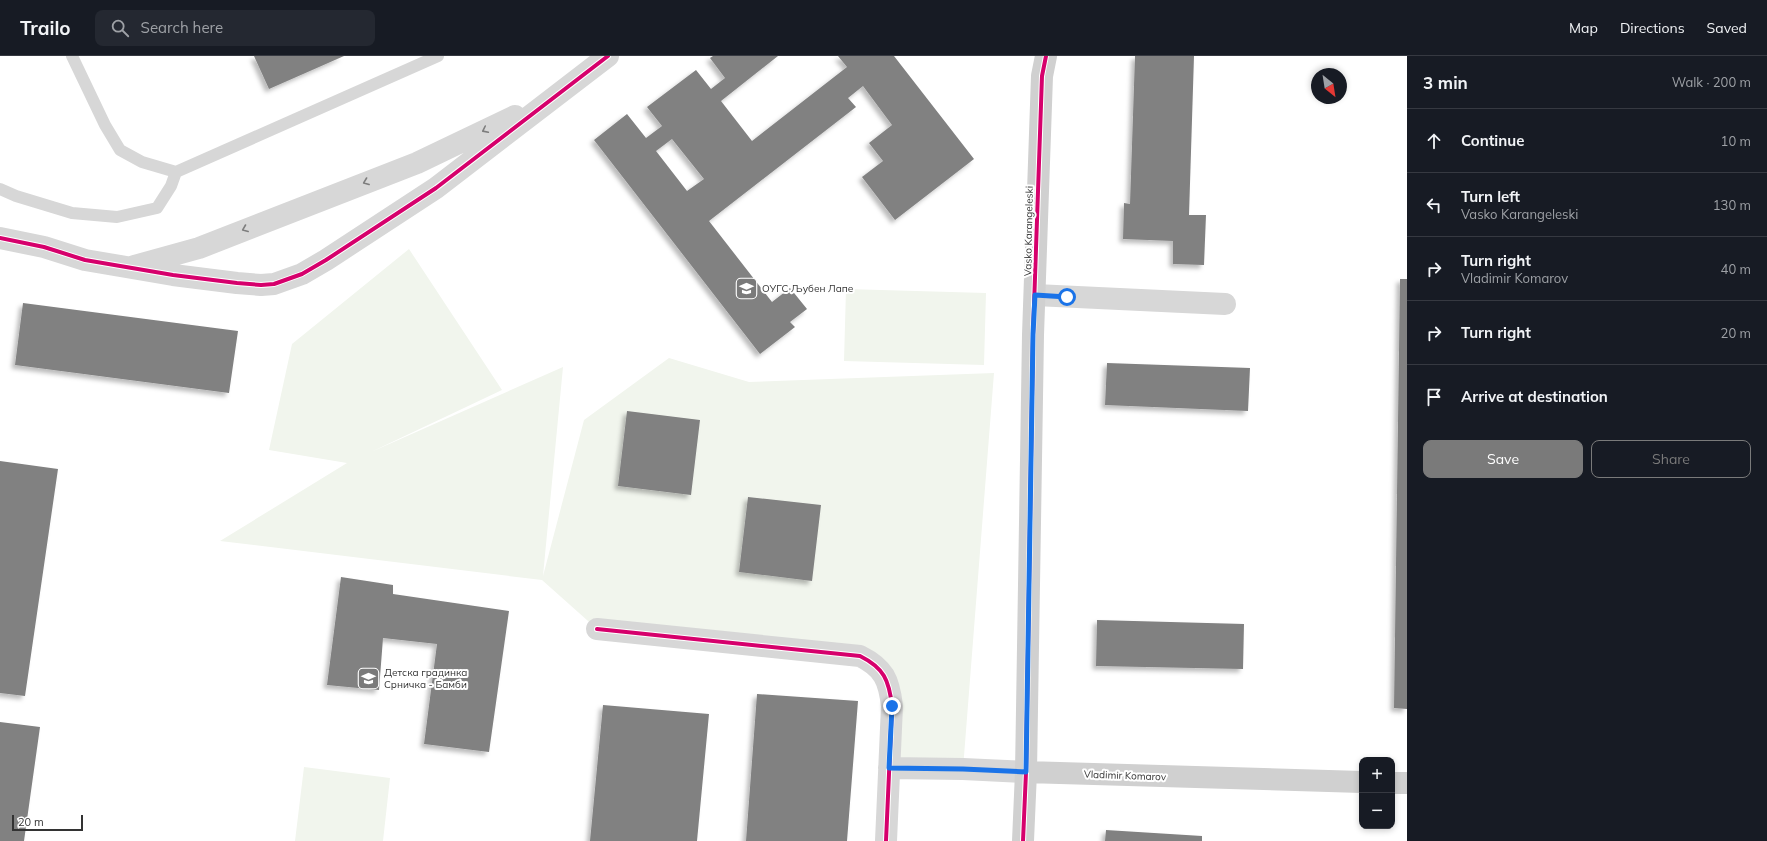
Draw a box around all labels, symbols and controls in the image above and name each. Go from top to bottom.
search box [95,10,375,46]
text: Trailo [20,16,71,40]
icon: search [109,17,131,39]
text: Search here [141,18,223,37]
text: Map [1569,19,1598,37]
text: Directions [1620,19,1685,37]
text: Saved [1707,19,1747,37]
north arrow [1311,68,1347,104]
text: 3 min [1423,72,1468,93]
text: Walk · 200 m [1672,74,1751,90]
one-way arrow [482,125,490,133]
icon: ahead [1423,130,1445,152]
text: Continue [1461,131,1524,150]
text: 10 m [1721,133,1751,149]
one-way arrow [363,178,370,186]
street label: Vasko Karangeleski [1021,186,1036,276]
text: Turn left [1461,187,1520,206]
icon: left [1423,194,1445,216]
text: 130 m [1713,197,1751,213]
text: Vasko Karangeleski [1461,206,1578,222]
one-way arrow [242,225,249,233]
text: Turn right [1461,251,1531,270]
icon: right [1423,258,1445,280]
text: 40 m [1721,261,1751,277]
text: Vladimir Komarov [1461,270,1568,286]
school or university icon: ОУГС Љубен Лапе [734,275,760,301]
place label: ОУГС Љубен Лапе [762,282,854,295]
route start [1058,288,1076,306]
icon: right [1423,322,1445,344]
text: Turn right [1461,323,1531,342]
text: 20 m [1721,325,1751,341]
icon: arrive [1423,386,1445,408]
text: Arrive at destination [1461,387,1608,406]
button: Save [1423,440,1583,478]
button: Share [1591,440,1751,478]
school or university icon: Детска градинка Срничка - Бамби [356,665,382,691]
place label: Детска градинка Срничка - Бамби [384,666,467,691]
route end [883,697,901,715]
map controls [1359,757,1395,829]
button: + [1359,757,1395,793]
street label: Vladimir Komarov [1084,768,1167,783]
button: − [1359,793,1395,829]
scale bar [12,813,83,832]
text: 20 m [18,815,44,829]

